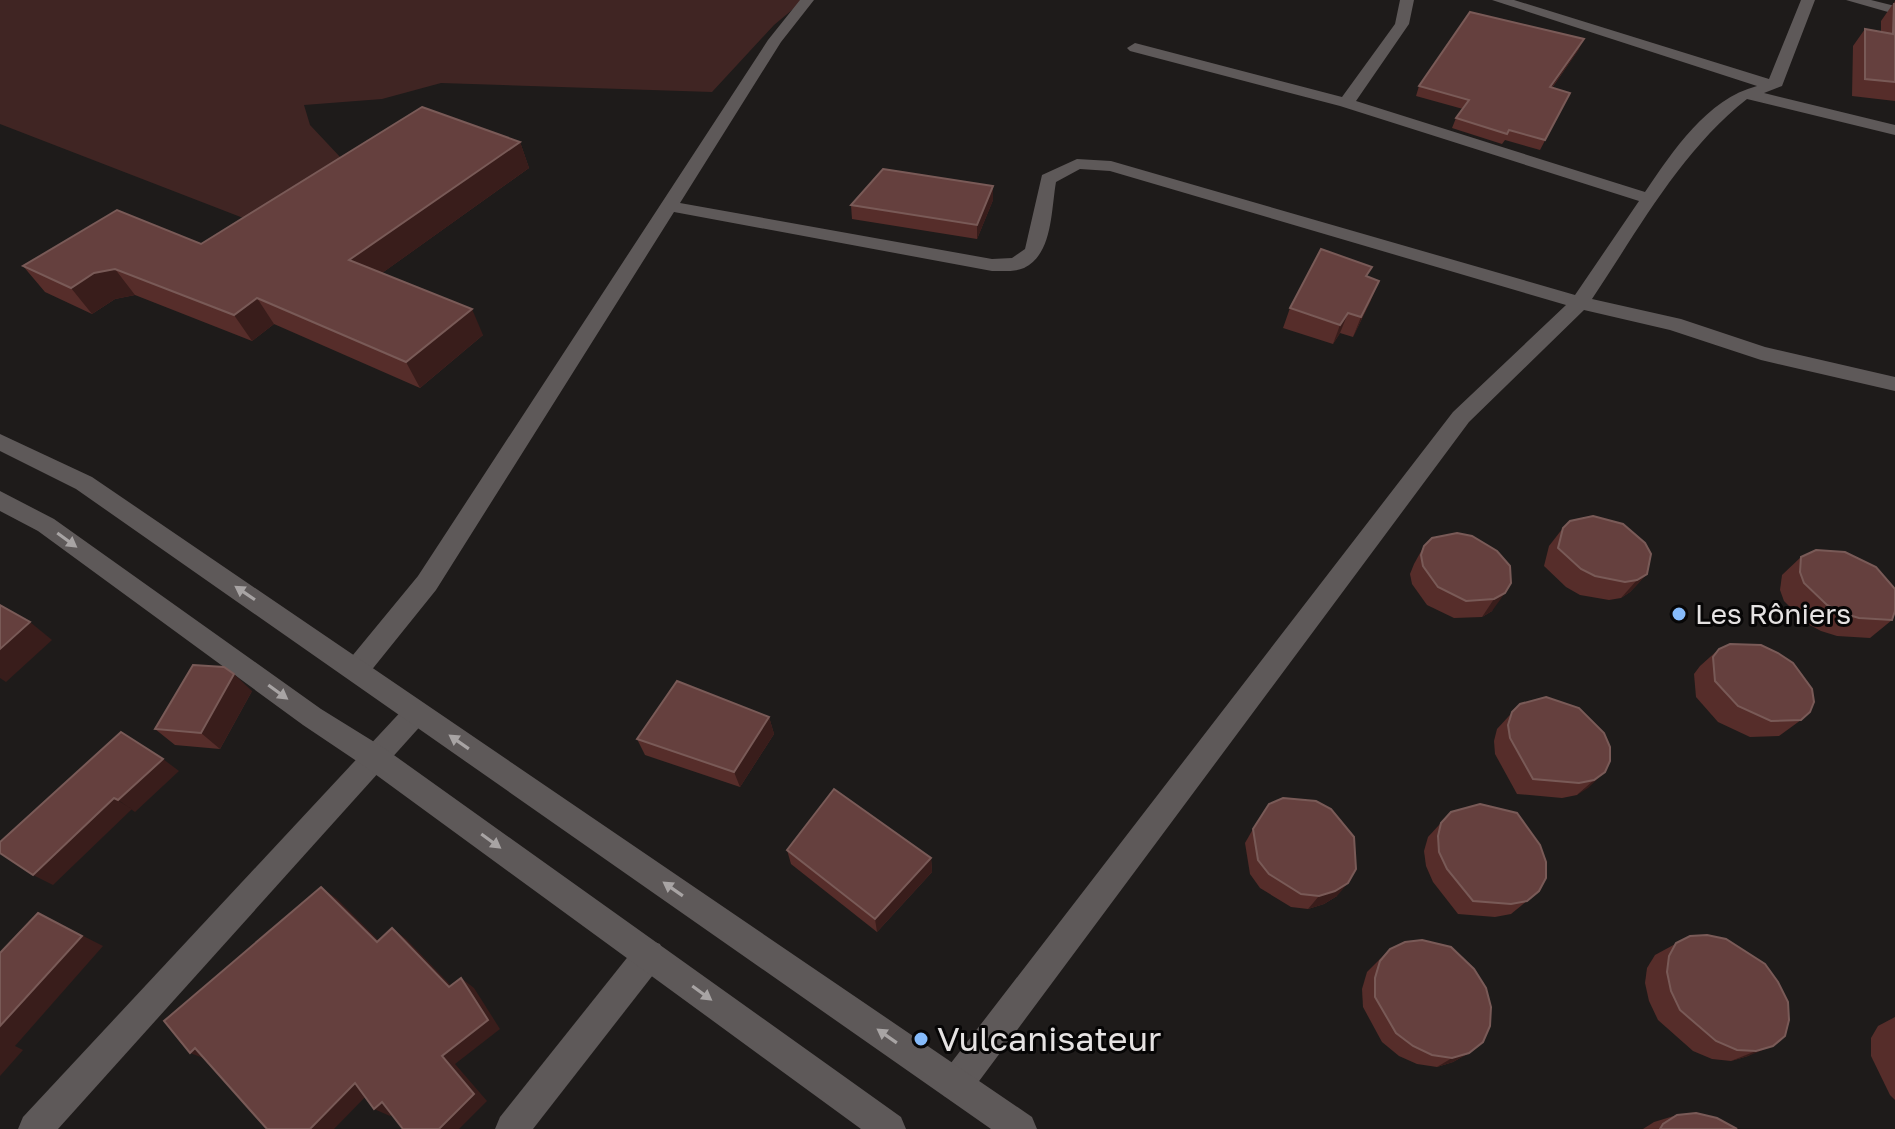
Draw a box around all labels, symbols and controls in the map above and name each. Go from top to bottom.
one-way arrow [56,532,77,547]
one-way arrow [235,586,256,601]
place label: Les Rôniers [1695,597,1851,630]
marker: Les Rôniers [1670,605,1688,623]
one-way arrow [267,684,288,699]
one-way arrow [448,735,469,750]
one-way arrow [480,833,501,848]
one-way arrow [662,882,683,897]
one-way arrow [691,985,712,1001]
place label: Vulcanisateur [937,1018,1161,1058]
one-way arrow [876,1029,898,1044]
marker: Vulcanisateur [912,1030,930,1048]

